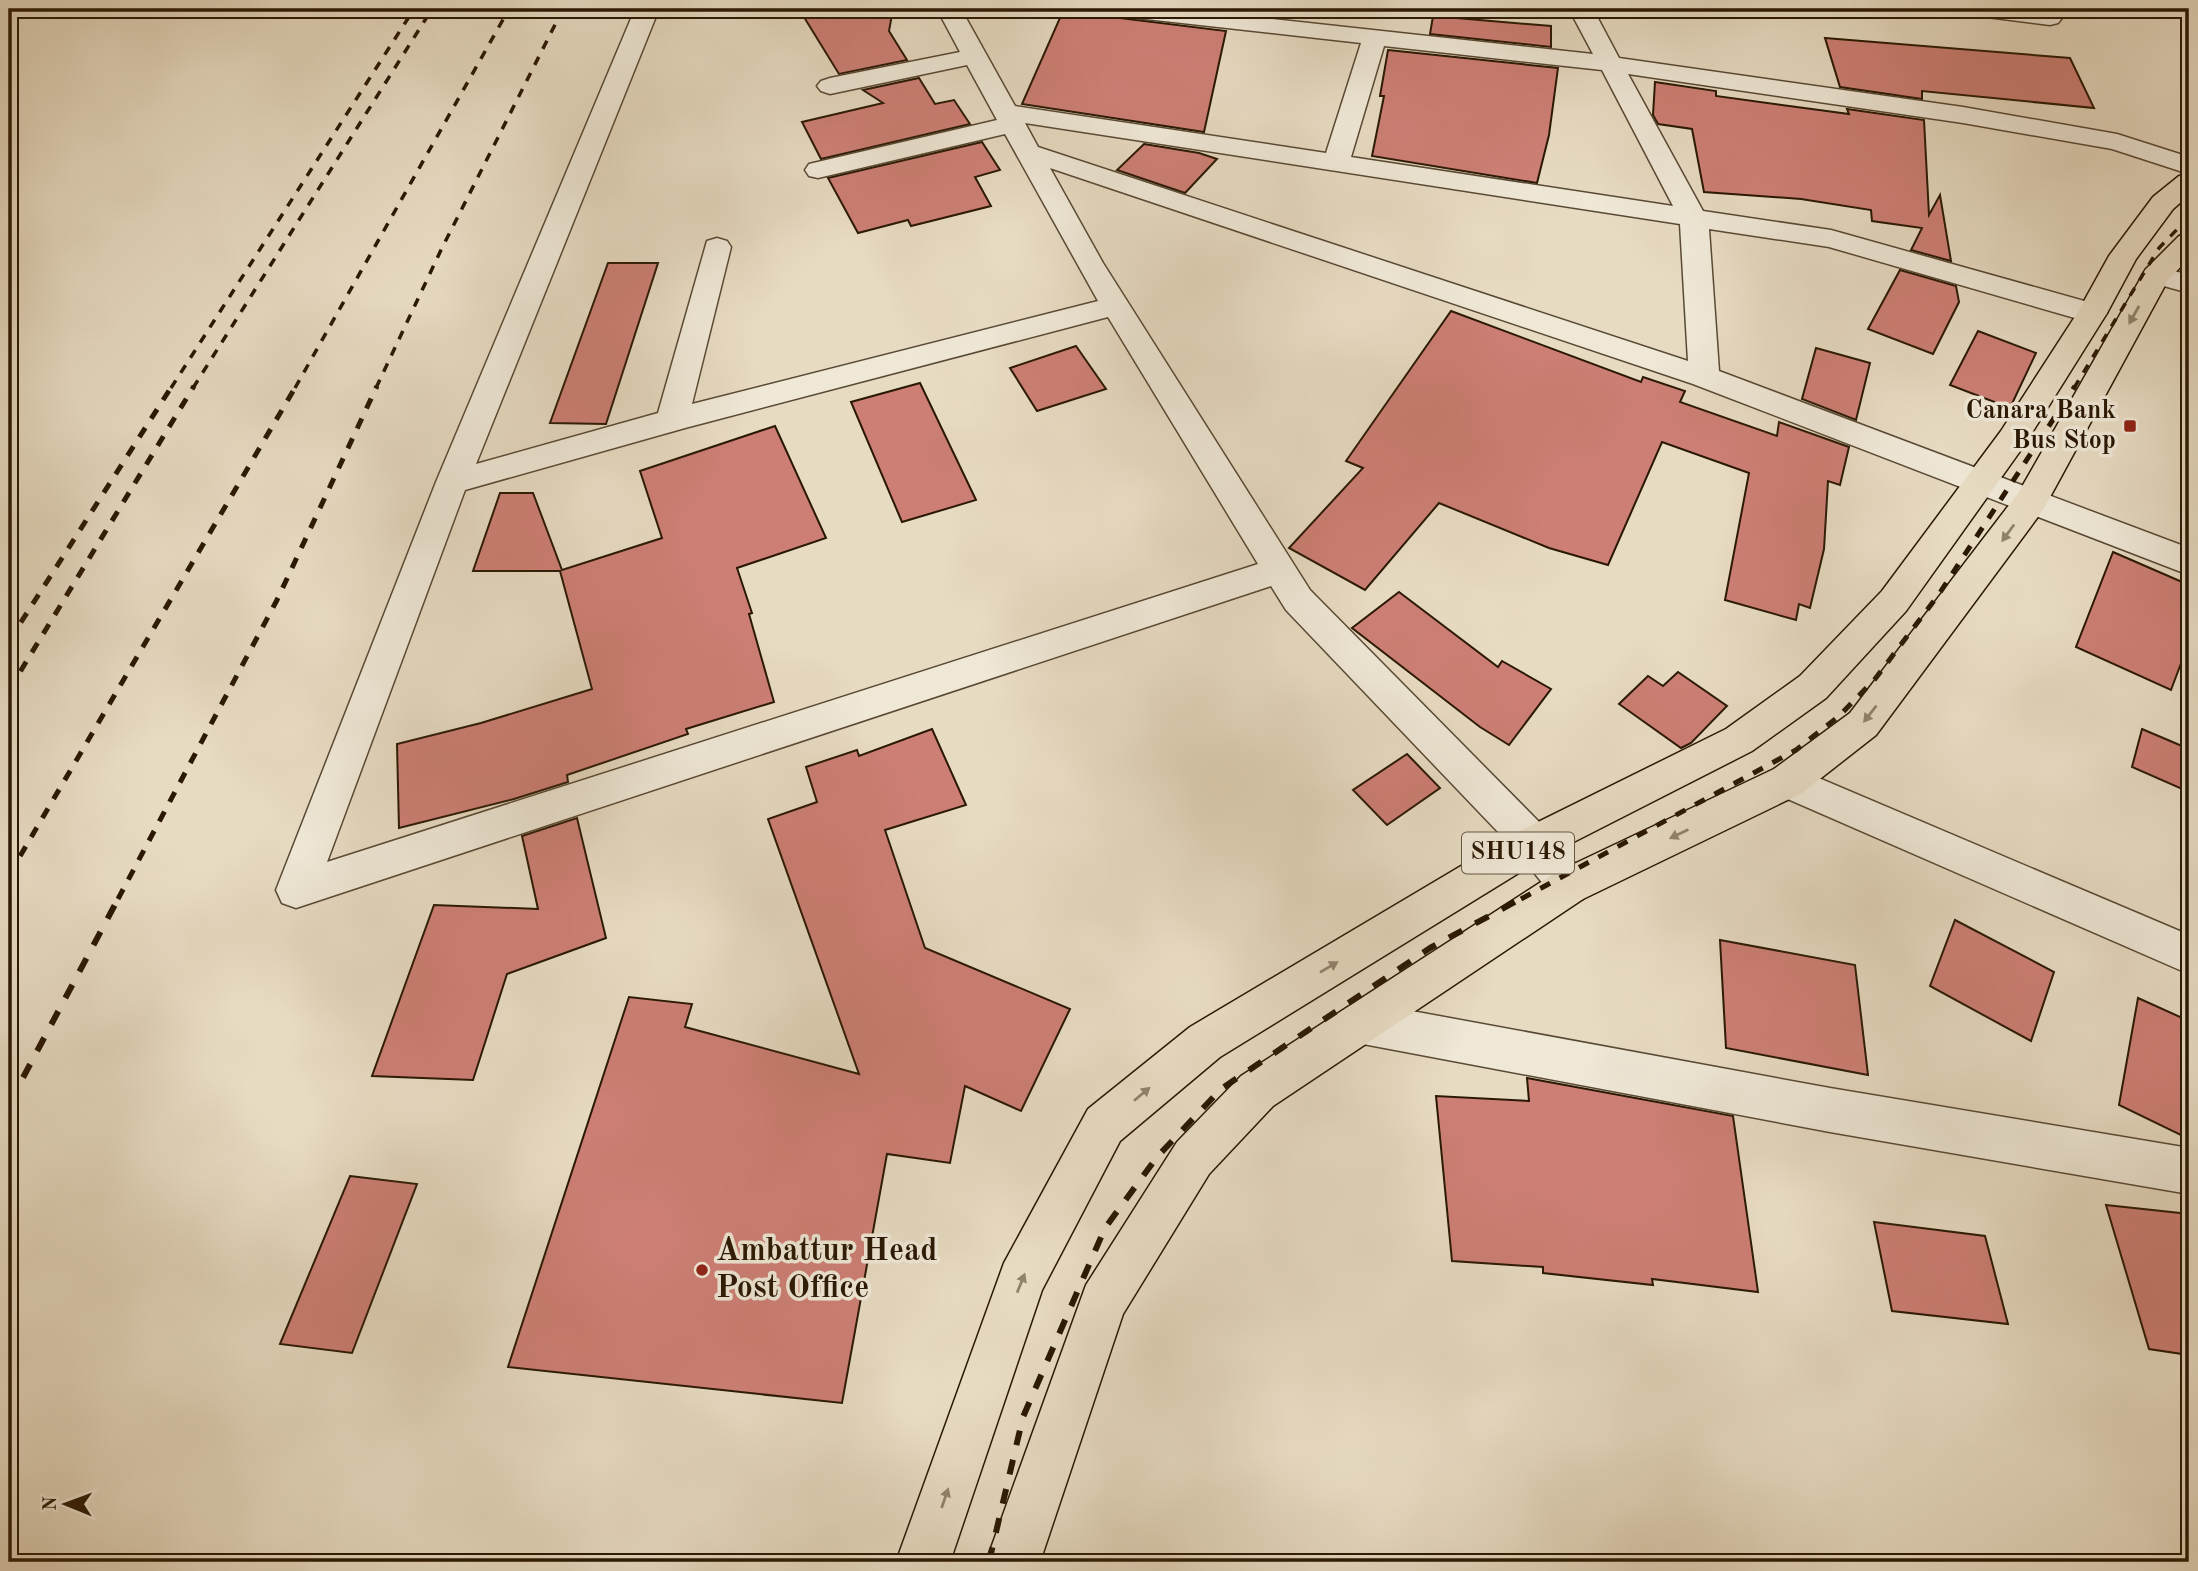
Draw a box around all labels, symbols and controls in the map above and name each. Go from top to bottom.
one-way arrow [2128,306,2140,325]
place label: Canara Bank Bus Stop [1966,398,2116,454]
marker: Canara Bank Bus Stop [2122,418,2138,434]
one-way arrow [2001,524,2015,542]
one-way arrow [1863,705,1878,723]
one-way arrow [1669,828,1689,839]
road number: SHU148 [1462,832,1574,874]
one-way arrow [1320,960,1339,973]
one-way arrow [1133,1087,1150,1102]
place label: Ambattur Head Post Office [716,1236,938,1305]
marker: Ambattur Head Post Office [694,1262,710,1278]
one-way arrow [1015,1273,1027,1293]
north arrow [32,1470,102,1540]
one-way arrow [940,1487,951,1508]
text: N [42,1496,61,1511]

